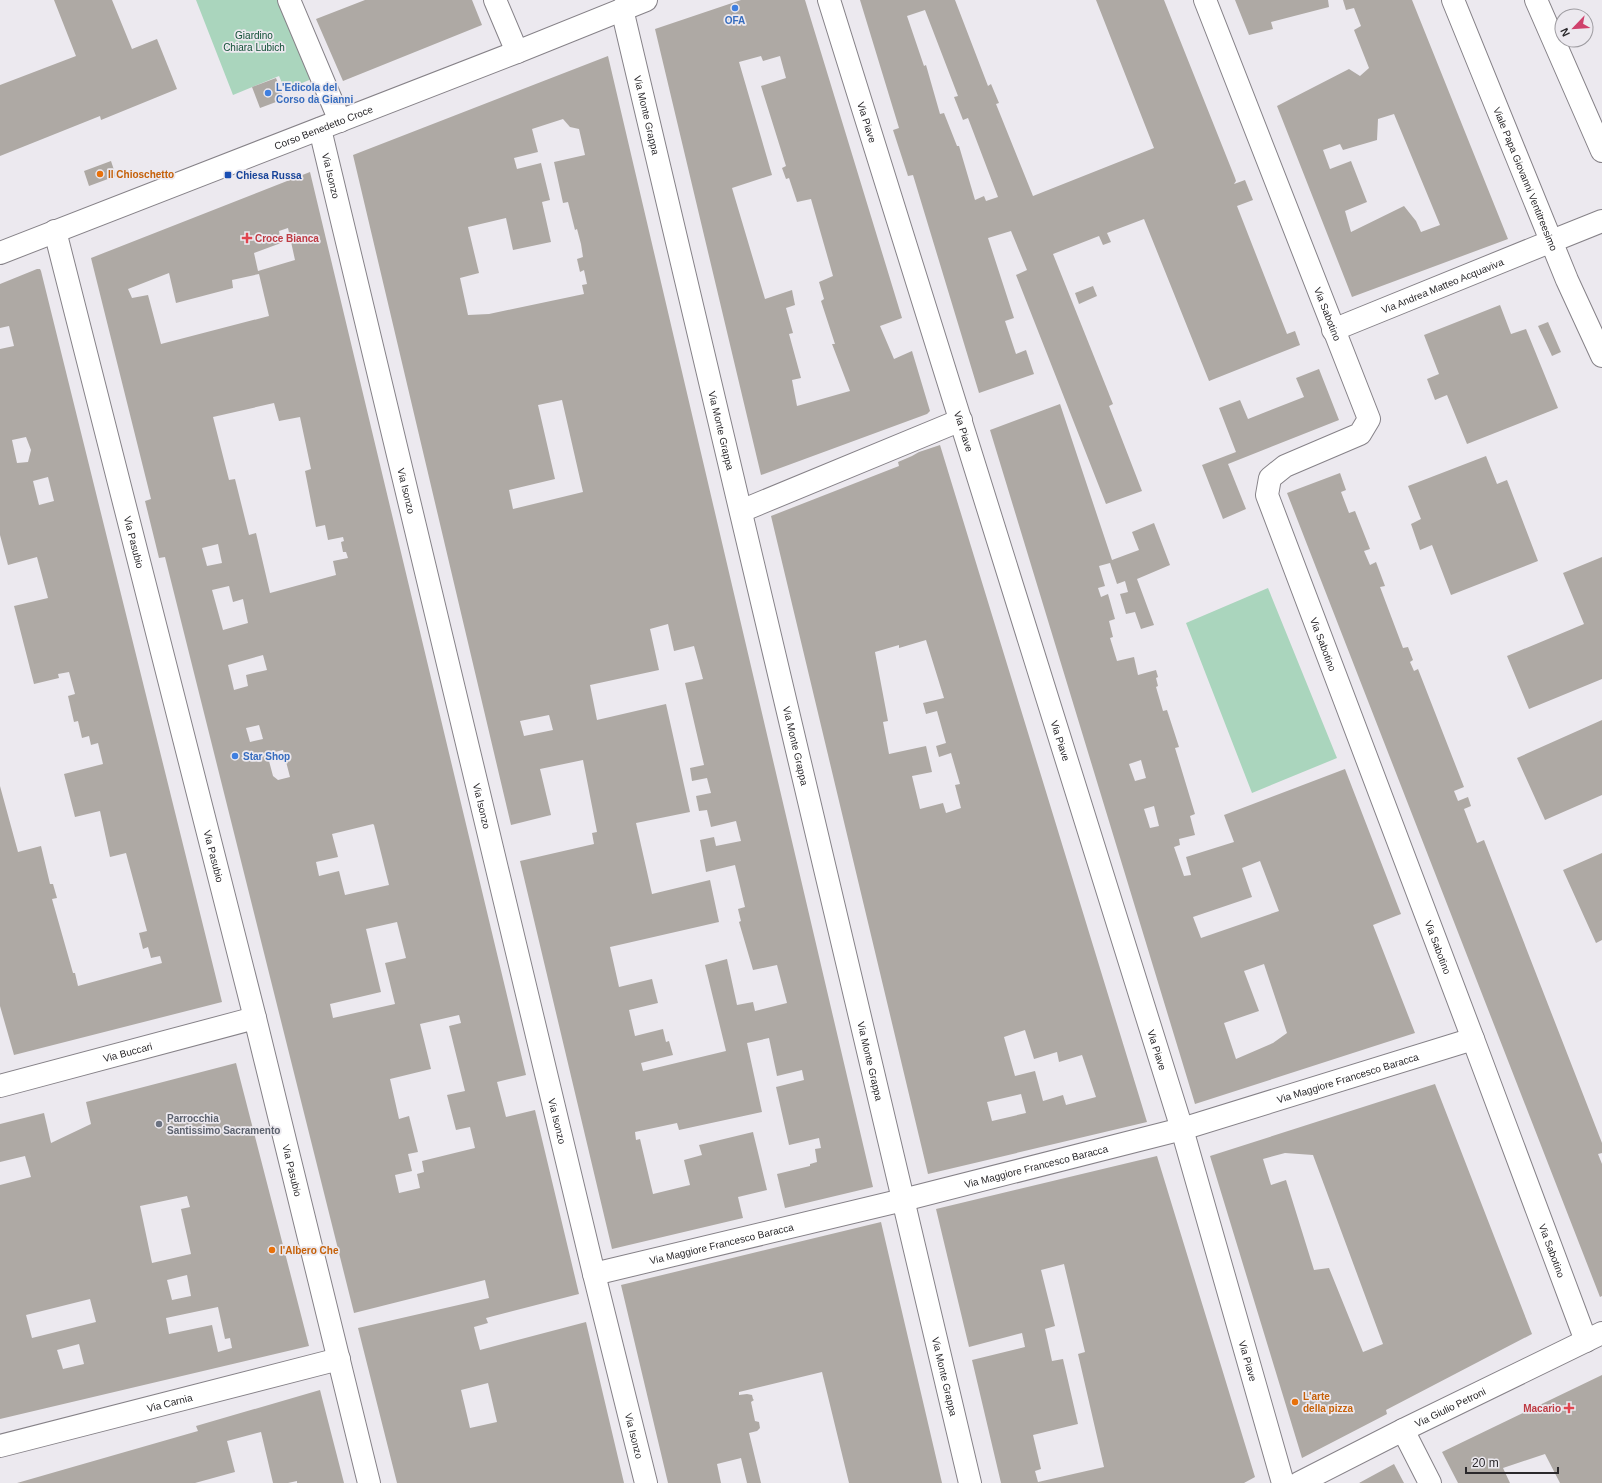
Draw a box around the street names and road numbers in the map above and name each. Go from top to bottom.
street label: Via Monte Grappa [632,74,662,156]
street label: Via Piave [856,100,879,144]
street label: Corso Benedetto Croce [273,103,375,151]
street label: Viale Papa Giovanni Ventitreesimo [1492,105,1560,253]
street label: Via Isonzo [320,152,342,200]
street label: Via Andrea Matteo Acquaviva [1380,256,1505,315]
street label: Via Sabotino [1312,285,1343,343]
street label: Via Monte Grappa [707,390,736,472]
street label: Via Piave [952,410,976,454]
street label: Via Isonzo [396,467,417,515]
street label: Via Pasubio [122,515,146,570]
street label: Via Sabotino [1308,616,1339,673]
street label: Via Monte Grappa [781,705,811,787]
street label: Via Piave [1049,719,1072,763]
street label: Via Isonzo [471,782,493,830]
street label: Via Pasubio [202,829,226,884]
street label: Via Sabotino [1423,919,1454,976]
street label: Via Monte Grappa [856,1020,885,1102]
street label: Via Piave [1146,1028,1169,1072]
street label: Via Buccari [102,1040,153,1064]
street label: Via Maggiore Francesco Baracca [1275,1051,1420,1105]
street label: Via Isonzo [547,1097,568,1145]
street label: Via Maggiore Francesco Baracca [963,1142,1109,1190]
street label: Via Pasubio [281,1143,304,1198]
street label: Via Maggiore Francesco Baracca [648,1221,795,1266]
street label: Via Sabotino [1537,1222,1567,1279]
street label: Via Monte Grappa [930,1336,960,1418]
street label: Via Piave [1237,1339,1259,1383]
street label: Via Giulio Petroni [1413,1385,1487,1429]
street label: Via Carnia [146,1391,194,1414]
street label: Via Isonzo [623,1412,645,1460]

